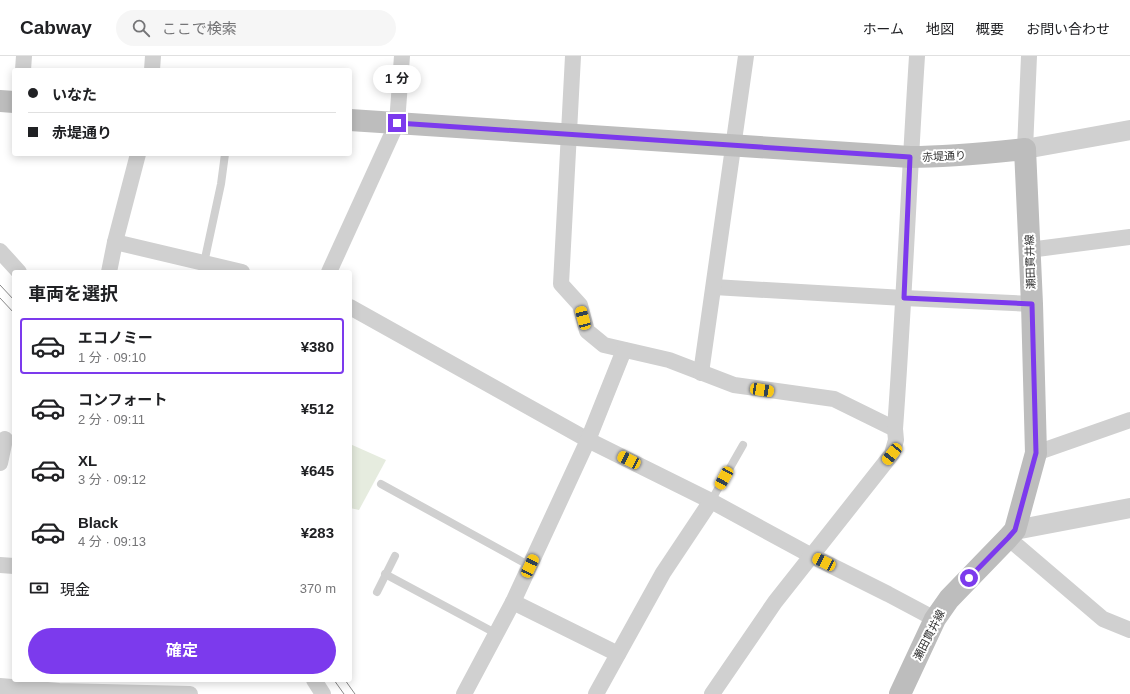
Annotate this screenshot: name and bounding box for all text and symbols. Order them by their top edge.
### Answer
search box [116,10,396,46]
text: Cabway [20,17,92,38]
icon: search [130,17,152,39]
text: ここで検索 [162,20,237,37]
text: ホーム [862,21,904,37]
text: 地図 [926,21,954,37]
text: 概要 [976,21,1004,37]
text: お問い合わせ [1026,21,1110,37]
callout: 1 分 [373,65,421,93]
text: 1 分 [385,71,409,86]
text: いなた [52,86,97,103]
route end [388,114,406,132]
text: 赤堤通り [52,124,112,141]
street label: 赤堤通り [922,149,966,163]
street label: 瀬田貫井線 [1023,234,1037,290]
text: 車両を選択 [28,284,118,304]
car [574,305,592,331]
icon: car [30,328,66,364]
text: エコノミー [78,329,153,346]
text: ¥380 [301,338,334,355]
text: 1 分 · 09:10 [78,350,146,365]
car [749,382,775,398]
icon: car [30,390,66,426]
text: コンフォート [78,391,168,408]
text: ¥512 [301,400,334,417]
text: 2 分 · 09:11 [78,412,145,427]
car [880,441,904,467]
car [616,449,642,471]
icon: car [30,452,66,488]
text: XL [78,452,97,469]
text: ¥645 [301,462,334,479]
car [713,465,735,491]
text: 3 分 · 09:12 [78,472,146,487]
icon: car [30,514,66,550]
text: Black [78,514,118,531]
text: ¥283 [301,524,334,541]
text: 4 分 · 09:13 [78,534,146,549]
car [811,551,837,573]
car [519,553,541,579]
route start [960,569,978,587]
icon: cash [28,577,50,599]
text: 現金 [60,581,90,598]
text: 370 m [300,581,336,596]
street label: 瀬田貫井線 [911,608,947,662]
button: 確定 [28,628,336,674]

